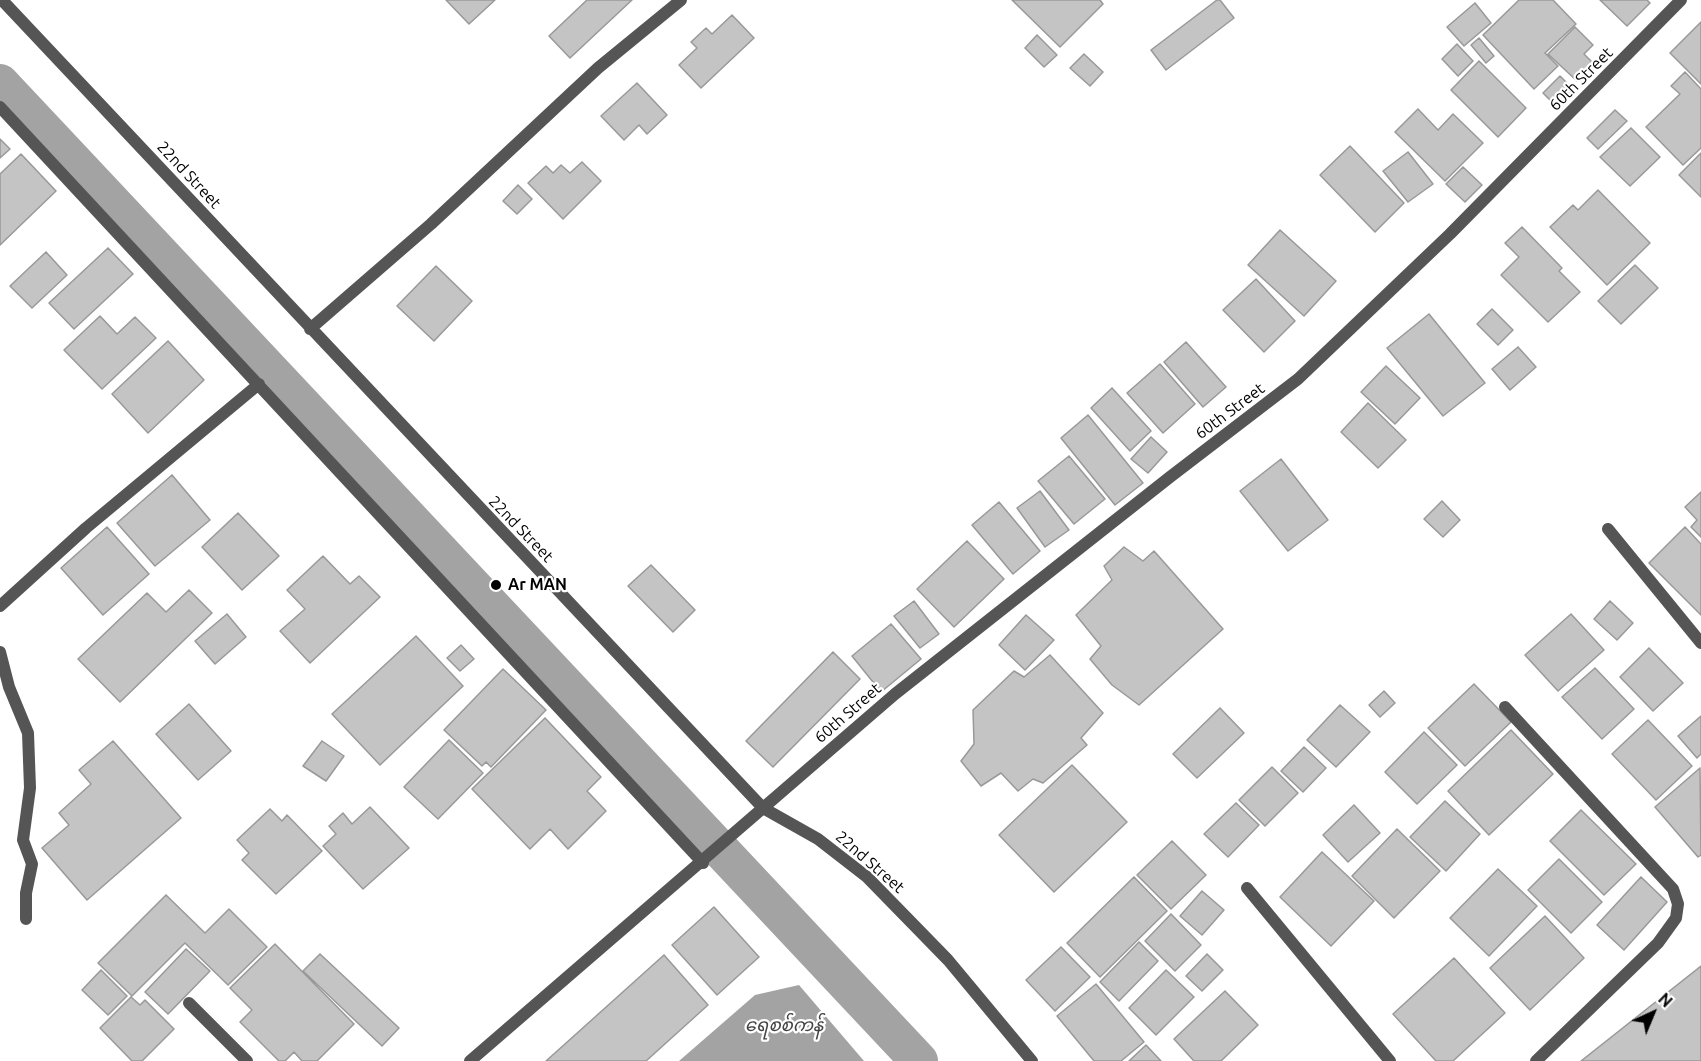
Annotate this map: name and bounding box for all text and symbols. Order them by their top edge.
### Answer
street label: 60th Street [1545,43,1617,115]
street label: 22nd Street [153,137,225,213]
street label: 60th Street [1192,379,1268,443]
street label: 22nd Street [485,492,557,566]
place label: Ar MAN [508,575,567,595]
marker: Ar MAN [489,578,503,592]
street label: 60th Street [811,679,885,747]
street label: 22nd Street [832,827,908,897]
north arrow [1623,983,1683,1043]
text: N [1655,989,1676,1011]
water label: ရေစစ်ကန် [745,1014,823,1036]

